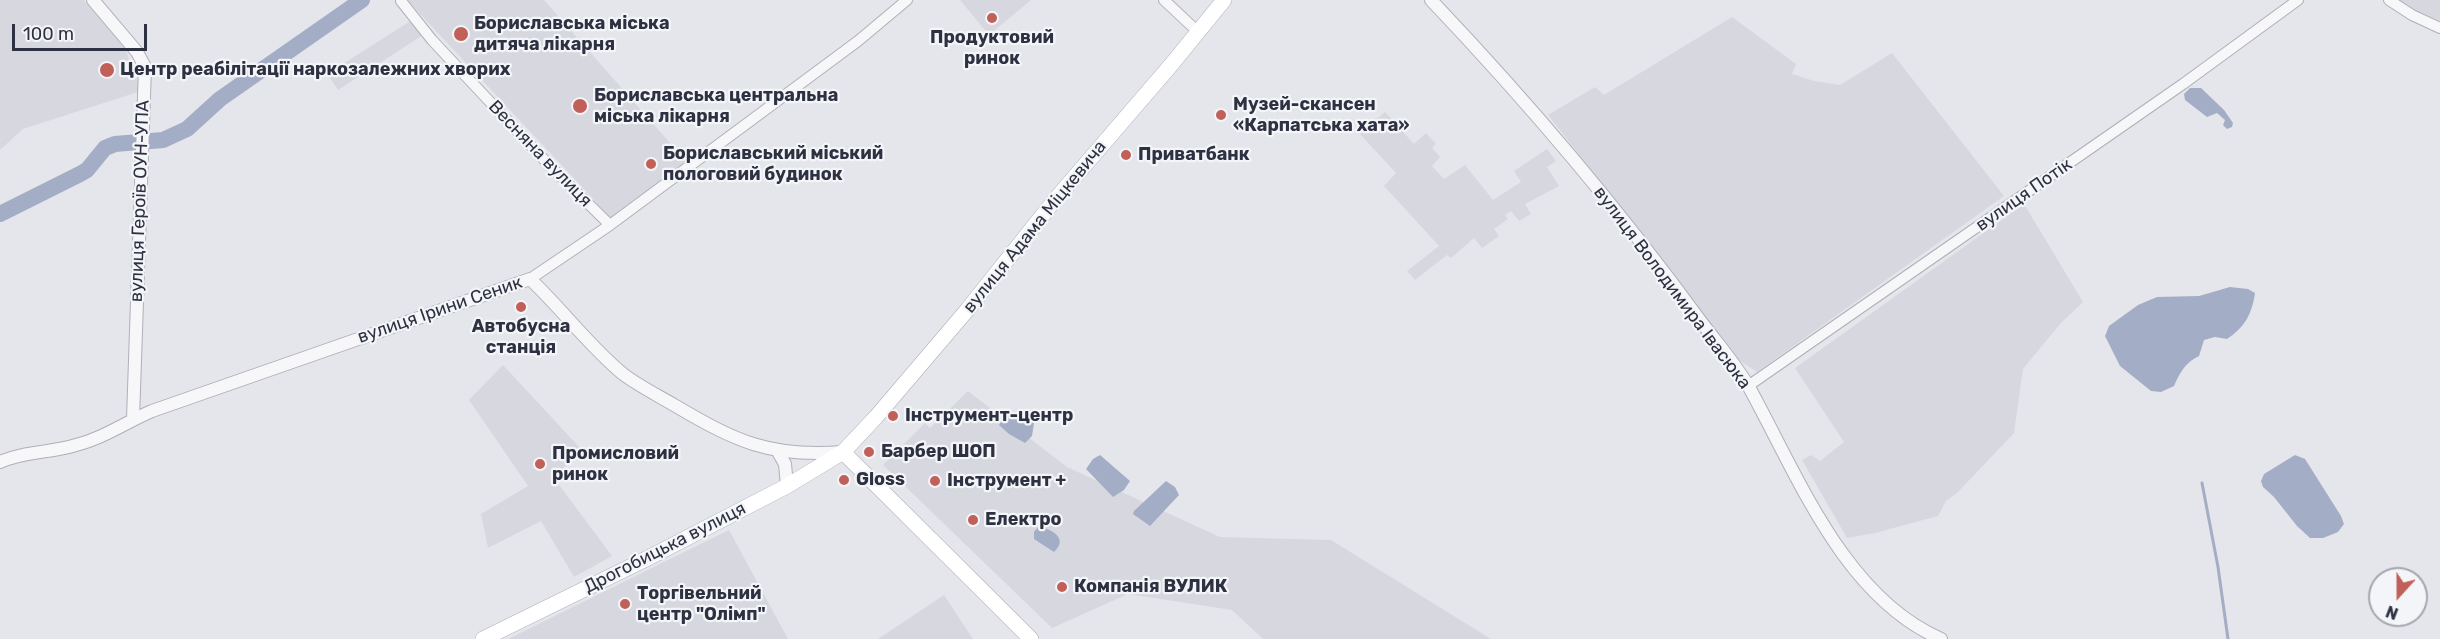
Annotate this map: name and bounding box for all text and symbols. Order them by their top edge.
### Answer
marker: Продуктовий ринок [985,11,999,25]
scale bar [15,12,150,50]
place label: Бориславська міська дитяча лікарня [474,13,669,56]
text: 100 m [23,23,74,45]
marker: Бориславська міська дитяча лікарня [452,25,470,43]
place label: Продуктовий ринок [930,27,1054,70]
place label: Центр реабілітації наркозалежних хворих [120,59,510,81]
marker: Центр реабілітації наркозалежних хворих [98,61,116,79]
place label: Бориславська центральна міська лікарня [594,85,838,128]
place label: Музей-скансен «Карпатська хата» [1233,94,1410,136]
street label: Весняна вулиця [484,96,596,212]
marker: Бориславська центральна міська лікарня [571,97,589,115]
street label: вулиця Героїв ОУН-УПА [126,100,154,302]
marker: Музей-скансен «Карпатська хата» [1214,108,1228,122]
street label: вулиця Адама Міцкевича [959,136,1111,318]
place label: Бориславський міський пологовий будинок [663,143,883,186]
place label: Приватбанк [1138,144,1250,166]
marker: Приватбанк [1119,148,1133,162]
street label: вулиця Потік [1972,154,2076,236]
marker: Бориславський міський пологовий будинок [644,157,658,171]
street label: вулиця Володимира Івасюка [1589,182,1755,394]
street label: вулиця Ірини Сеник [355,272,525,348]
marker: Автобусна станція [514,300,528,314]
place label: Автобусна станція [472,316,570,358]
place label: Інструмент-центр [905,405,1073,427]
marker: Інструмент-центр [886,409,900,423]
place label: Барбер ШОП [881,441,996,463]
place label: Промисловий ринок [552,443,679,486]
marker: Барбер ШОП [862,445,876,459]
marker: Промисловий ринок [533,457,547,471]
place label: Gloss [856,469,905,491]
place label: Інструмент + [947,470,1066,492]
marker: Gloss [837,473,851,487]
marker: Інструмент + [928,474,942,488]
street label: Дрогобицька вулиця [580,498,750,598]
place label: Електро [985,509,1062,531]
marker: Електро [966,513,980,527]
north arrow [2368,567,2428,627]
place label: Компанія ВУЛИК [1074,576,1227,598]
marker: Компанія ВУЛИК [1055,580,1069,594]
place label: Торгівельний центр "Олімп" [637,583,766,626]
marker: Торгівельний центр "Олімп" [618,597,632,611]
text: N [2383,601,2401,623]

